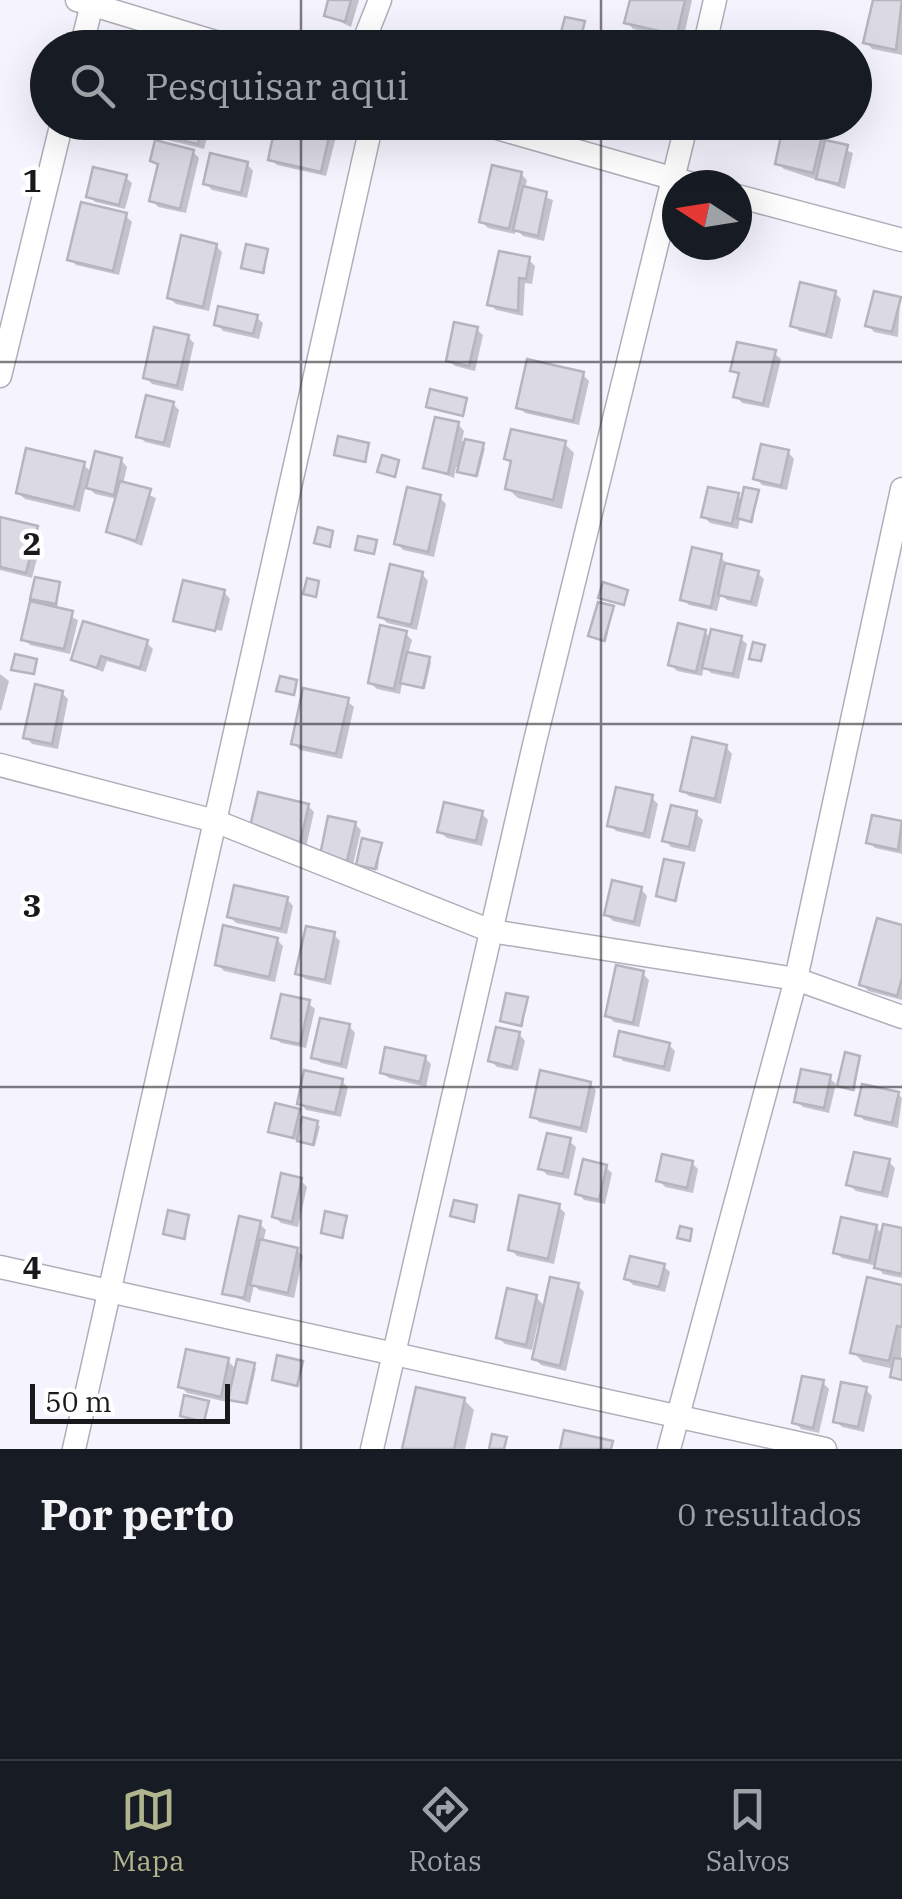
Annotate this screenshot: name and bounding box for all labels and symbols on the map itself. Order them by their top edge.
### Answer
text: 1 [22,159,42,201]
north arrow [662,170,752,260]
text: 2 [22,522,42,564]
text: 3 [22,884,42,926]
text: 4 [22,1246,42,1288]
scale bar [30,1379,230,1424]

